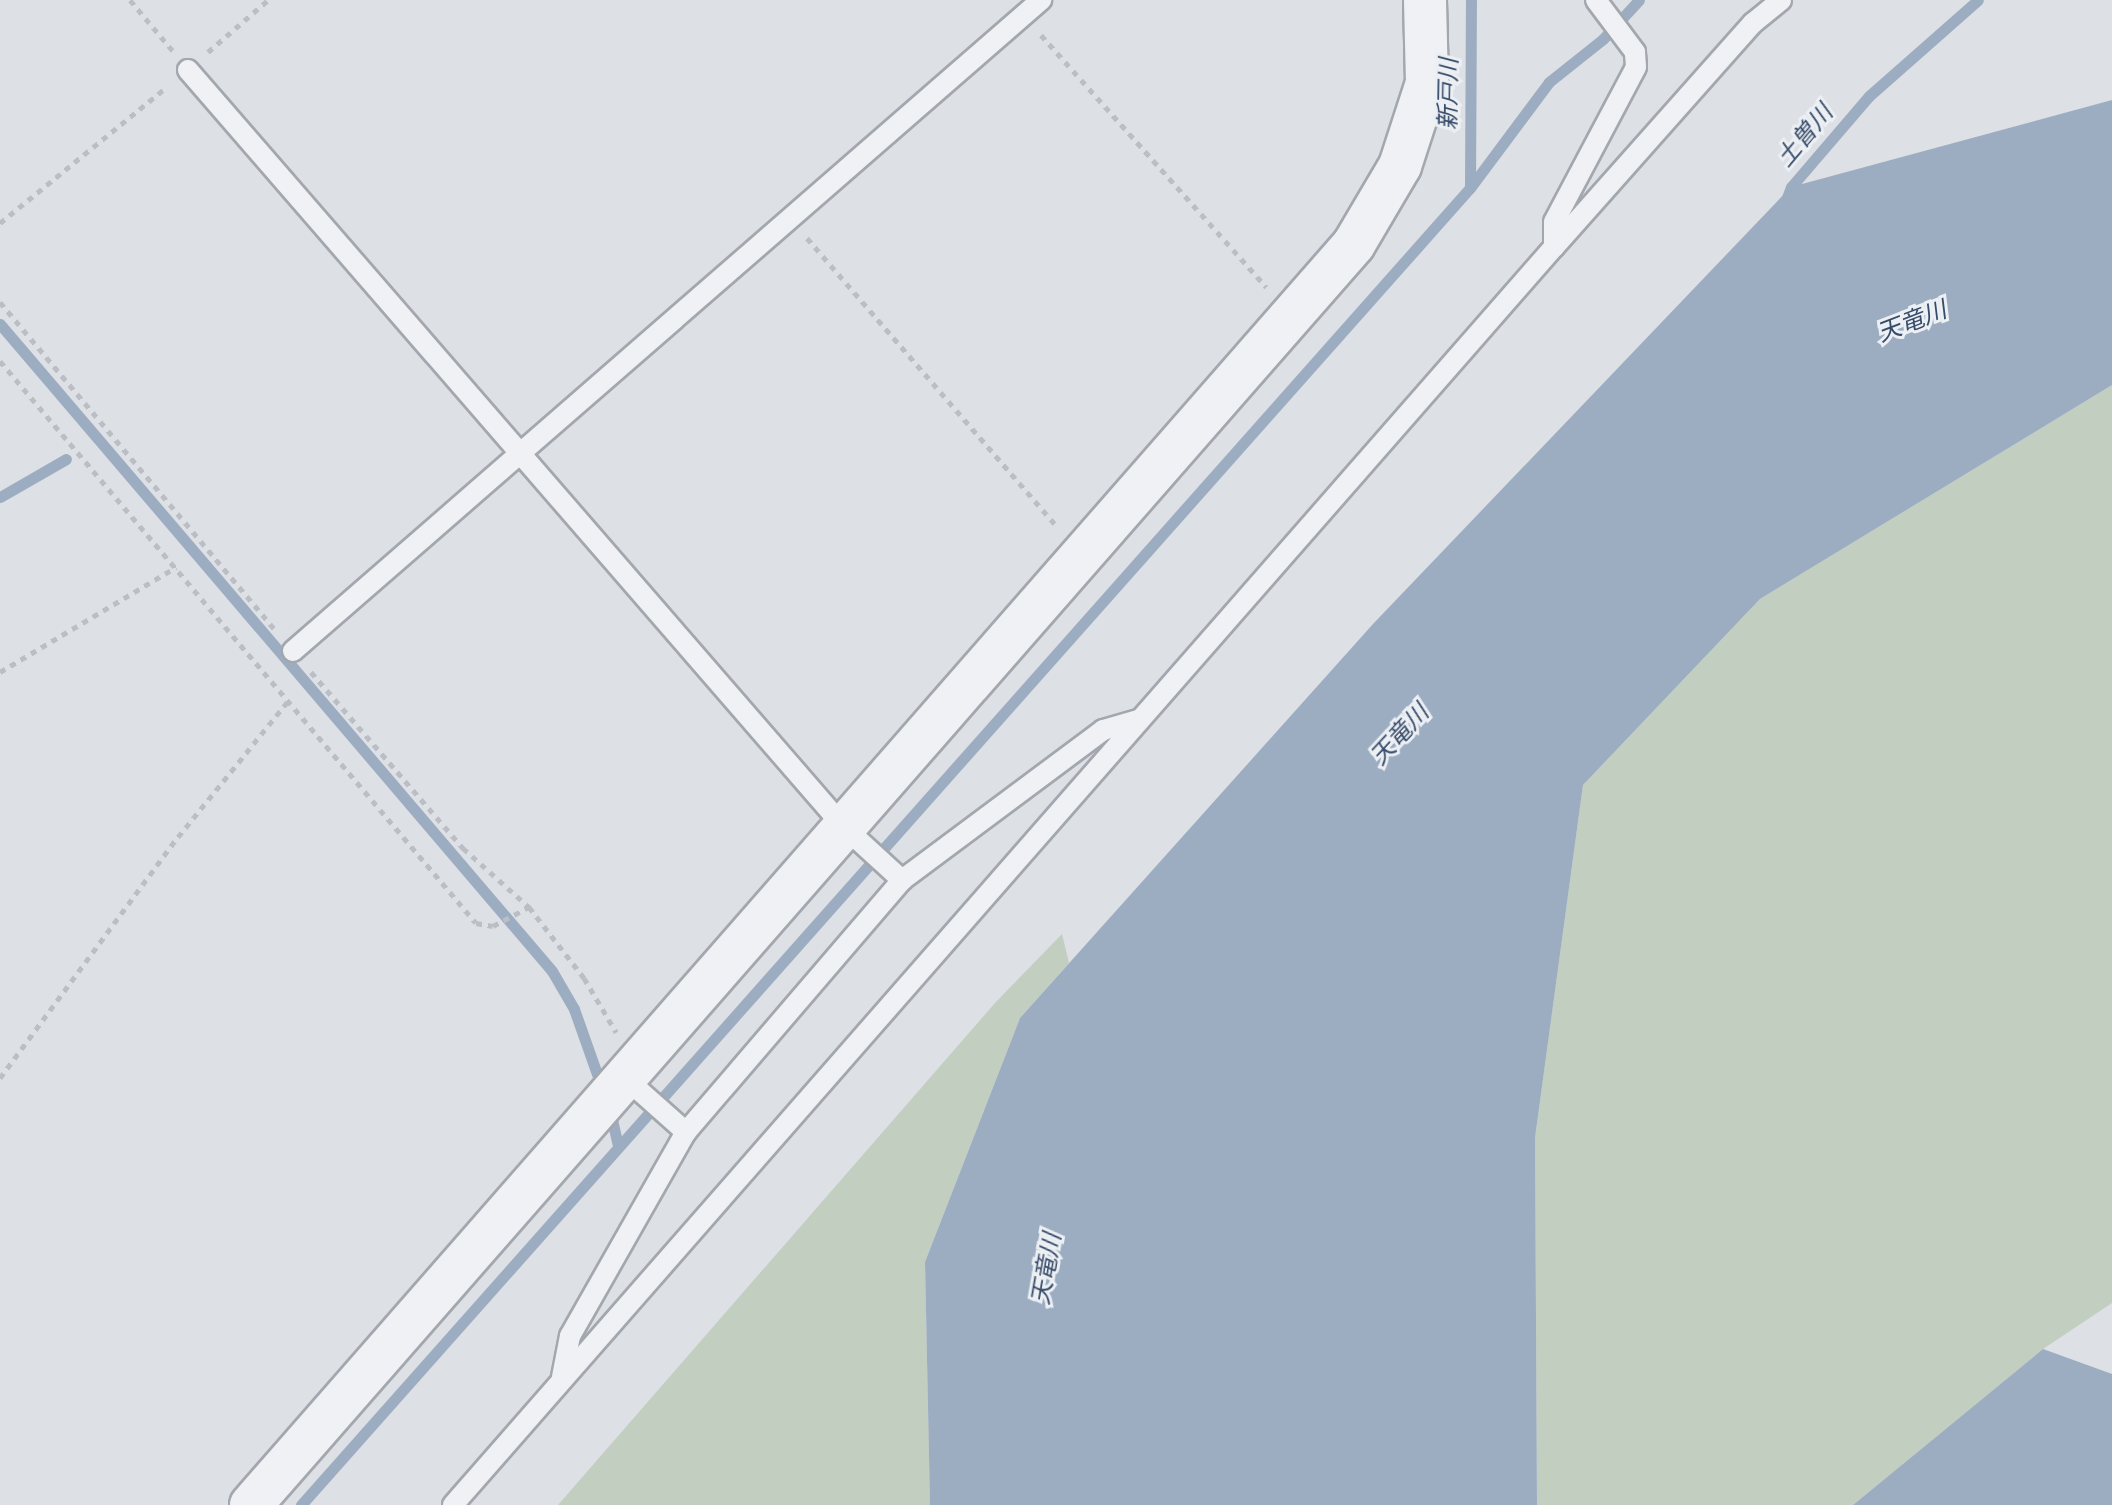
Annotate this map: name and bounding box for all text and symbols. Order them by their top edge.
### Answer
water label: 新戸川 [1434,58,1464,130]
water label: 土曽川 [1771,99,1839,173]
water label: 天竜川 [1873,296,1951,348]
water label: 天竜川 [1365,699,1435,771]
water label: 天竜川 [1027,1231,1067,1307]

